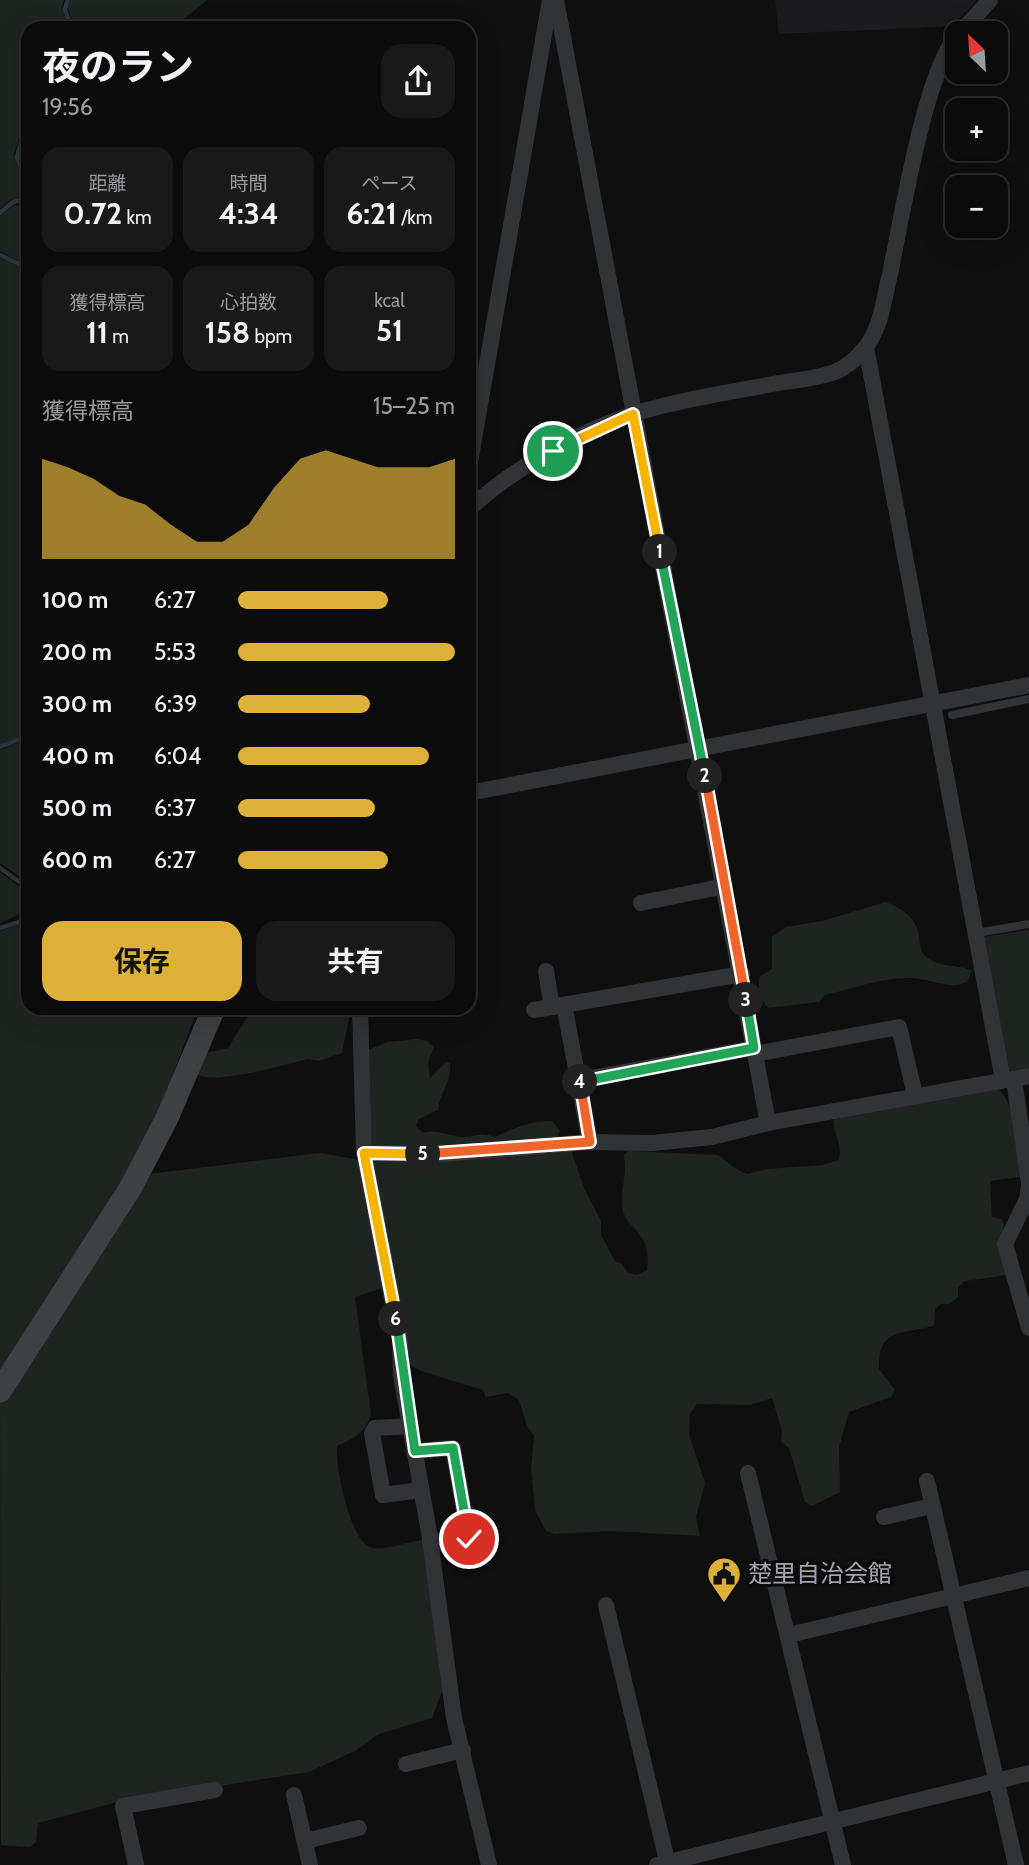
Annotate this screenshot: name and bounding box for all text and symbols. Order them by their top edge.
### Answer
north arrow [945,21,1008,84]
map controls [945,21,1008,238]
text: 夜のラン [42,43,194,90]
button: share [381,44,455,118]
text: 19:56 [42,93,93,121]
button: + [945,98,1008,161]
text: 距離 [88,172,127,195]
text: 時間 [229,172,268,195]
text: ペース [361,172,418,195]
button: − [945,175,1008,238]
text: 0.72 [63,195,122,232]
text: 4:34 [218,195,279,232]
text: 6:21 [346,195,397,232]
text: km [122,206,152,229]
text: /km [397,206,433,229]
text: kcal [374,289,405,312]
text: 獲得標高 [69,291,146,314]
text: 心拍数 [220,291,277,314]
text: 51 [376,312,403,349]
text: 11 [86,314,108,351]
text: 158 [205,314,250,351]
text: m [108,325,129,348]
text: bpm [250,325,292,348]
text: 15–25 m [373,392,455,420]
text: 獲得標高 [42,397,134,425]
pin [523,421,583,481]
icon: arrive [534,432,572,470]
pin: 1 [642,534,678,570]
text: 1 [656,540,663,563]
text: 100 m [42,586,108,614]
text: 6:27 [154,586,195,614]
text: 200 m [42,638,112,666]
text: 5:53 [154,638,196,666]
text: 300 m [42,690,112,718]
text: 6:39 [154,690,197,718]
text: 400 m [42,742,114,770]
text: 6:04 [154,742,201,770]
pin: 2 [688,758,722,794]
text: 2 [699,764,710,787]
text: 500 m [42,794,112,822]
text: 6:37 [154,794,196,822]
text: 600 m [42,846,113,874]
text: 6:27 [154,846,195,874]
button: 保存 [42,921,242,1001]
button: 共有 [256,921,455,1001]
pin: 3 [728,982,764,1018]
text: 3 [740,988,751,1011]
pin: 4 [562,1064,598,1100]
text: 4 [574,1070,585,1093]
pin: 5 [406,1136,440,1172]
text: 5 [417,1142,428,1165]
pin: 6 [378,1302,414,1336]
text: 6 [390,1307,401,1330]
pin [439,1509,499,1569]
icon: check [450,1520,488,1558]
public building icon: 楚里自治会館 [705,1555,743,1604]
place label: 楚里自治会館 [748,1559,892,1588]

